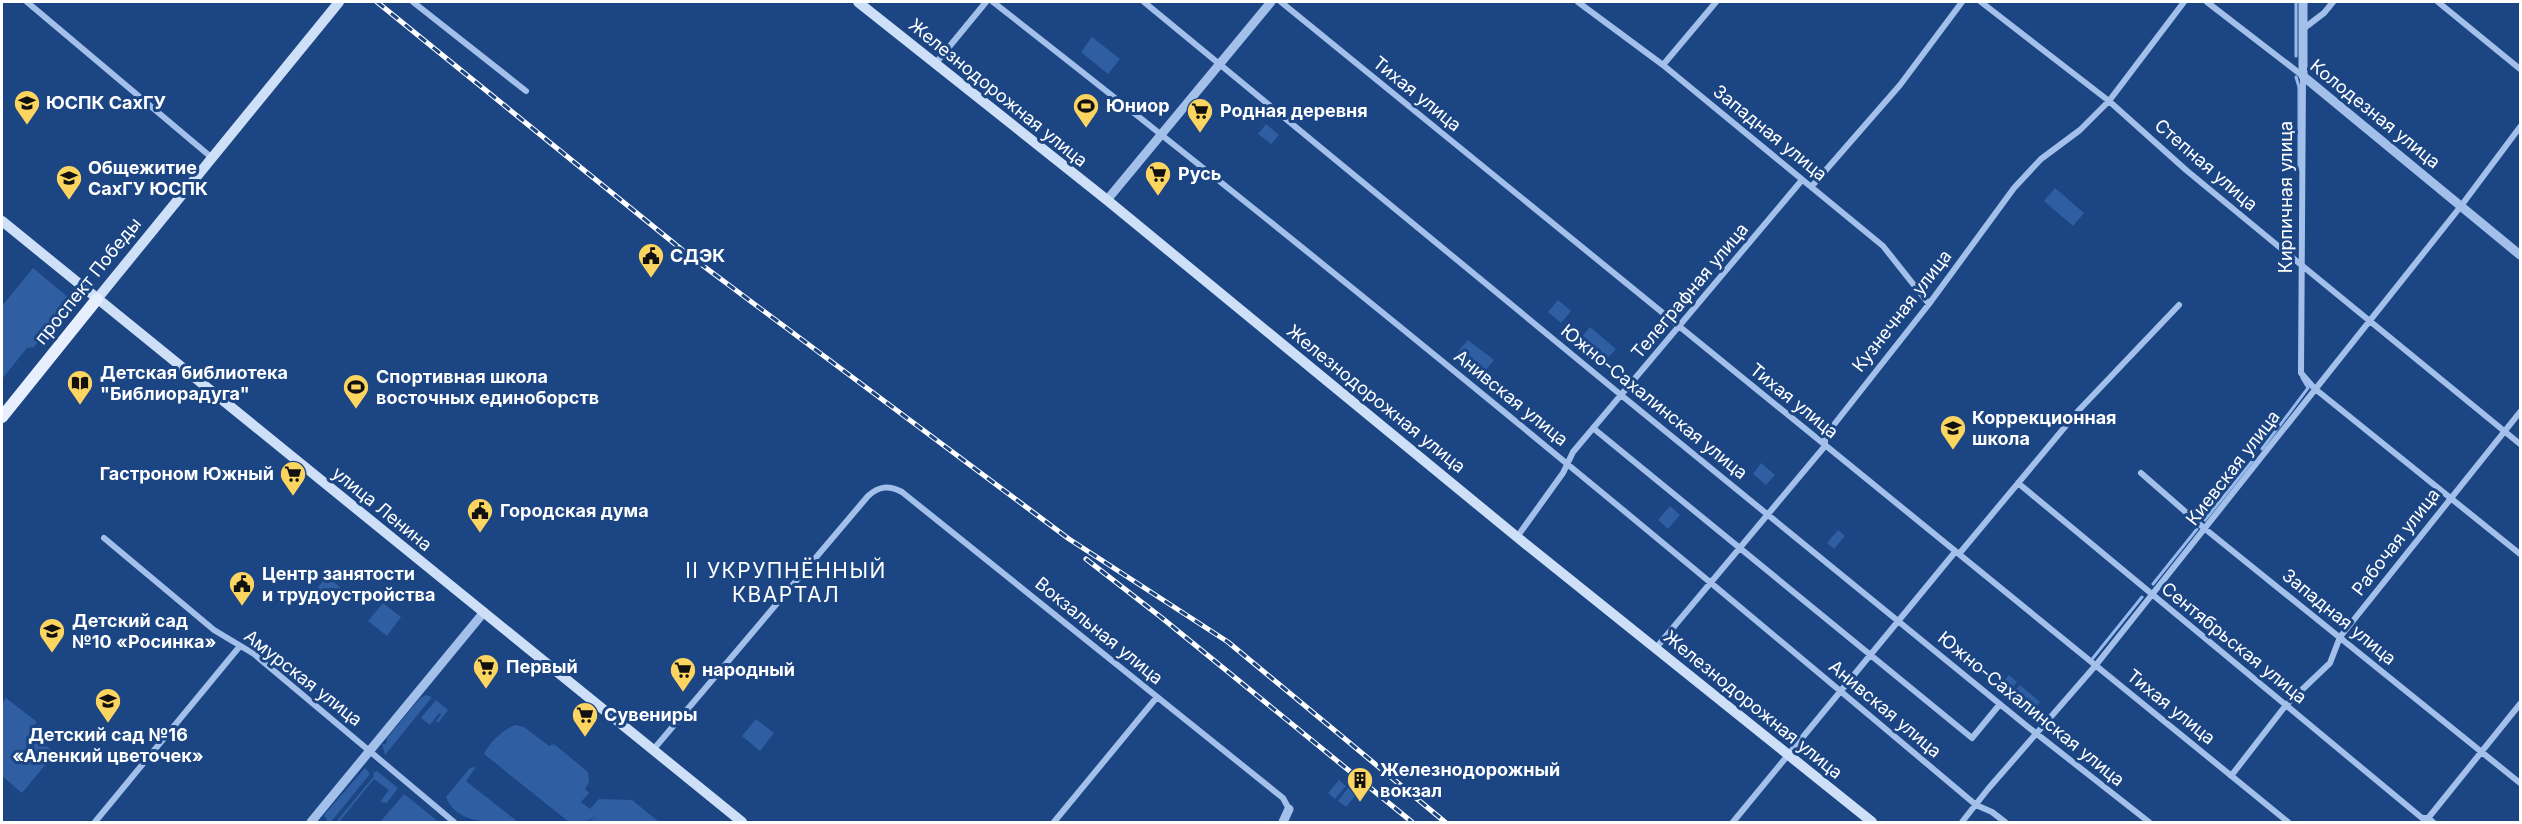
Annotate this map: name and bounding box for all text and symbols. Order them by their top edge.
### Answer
street label: Железнодорожная улица [905,14,1092,171]
street label: Тихая улица [1369,52,1466,136]
street label: Колодезная улица [2306,55,2444,172]
street label: Западная улица [1709,80,1831,185]
school or university icon: ЮСПК СахГУ [12,88,42,126]
sports icon: Юниор [1071,91,1101,129]
place label: ЮСПК СахГУ [46,92,166,113]
place label: Юниор [1106,95,1170,116]
supermarket icon: Родная деревня [1185,96,1215,134]
place label: Родная деревня [1220,100,1368,121]
street label: Степная улица [2151,114,2262,215]
street label: Кирпичная улица [2275,121,2296,273]
place label: Общежитие СахГУ ЮСПК [88,157,208,199]
supermarket icon: Русь [1143,159,1173,197]
school or university icon: Общежитие СахГУ ЮСПК [54,163,84,201]
place label: Русь [1178,163,1221,184]
street label: проспект Победы [30,213,145,348]
street label: Телеграфная улица [1627,219,1752,363]
public building icon: СДЭК [636,241,666,279]
place label: СДЭК [670,245,725,266]
street label: Кузнечная улица [1848,246,1956,376]
street label: Железнодорожная улица [1283,320,1470,477]
street label: Южно-Сахалинская улица [1557,320,1752,483]
street label: Анивская улица [1450,345,1572,450]
street label: Тихая улица [1746,359,1843,443]
place label: Детская библиотека "Библиорадуга" [100,362,288,404]
place label: Спортивная школа восточных единоборств [376,366,599,408]
library icon: Детская библиотека "Библиорадуга" [65,368,95,406]
sports icon: Спортивная школа восточных единоборств [341,372,371,410]
street label: Киевская улица [2181,406,2284,529]
place label: Коррекционная школа [1972,407,2117,449]
school or university icon: Коррекционная школа [1938,413,1968,451]
supermarket icon: Гастроном Южный [278,459,308,497]
street label: улица Ленина [328,462,436,555]
place label: Гастроном Южный [100,463,274,484]
street label: Рабочая улица [2347,484,2444,599]
public building icon: Городская дума [465,496,495,534]
place label: Городская дума [500,500,649,521]
district label: II УКРУПНЁННЫЙ КВАРТАЛ [685,557,887,607]
place label: Центр занятости и трудоустройства [262,563,435,605]
street label: Западная улица [2278,564,2400,669]
public building icon: Центр занятости и трудоустройства [227,569,257,607]
street label: Вокзальная улица [1031,573,1167,689]
street label: Сентябрьская улица [2157,578,2311,708]
place label: Детский сад №10 «Росинка» [72,610,216,652]
school or university icon: Детский сад №10 «Росинка» [37,616,67,654]
street label: Амурская улица [240,625,366,730]
street label: Железнодорожная улица [1660,626,1847,783]
street label: Южно-Сахалинская улица [1934,627,2129,790]
supermarket icon: Первый [471,652,501,690]
supermarket icon: народный [668,655,698,693]
place label: Первый [506,656,578,677]
street label: Анивская улица [1825,656,1946,762]
place label: народный [702,659,795,680]
street label: Тихая улица [2123,665,2220,749]
school or university icon: Детский сад №16 «Аленкий цветочек» [93,686,123,724]
supermarket icon: Сувениры [570,700,600,738]
place label: Сувениры [604,704,698,725]
place label: Детский сад №16 «Аленкий цветочек» [12,724,204,766]
place label: Железнодорожный вокзал [1380,759,1560,801]
building icon: Железнодорожный вокзал [1345,765,1375,803]

